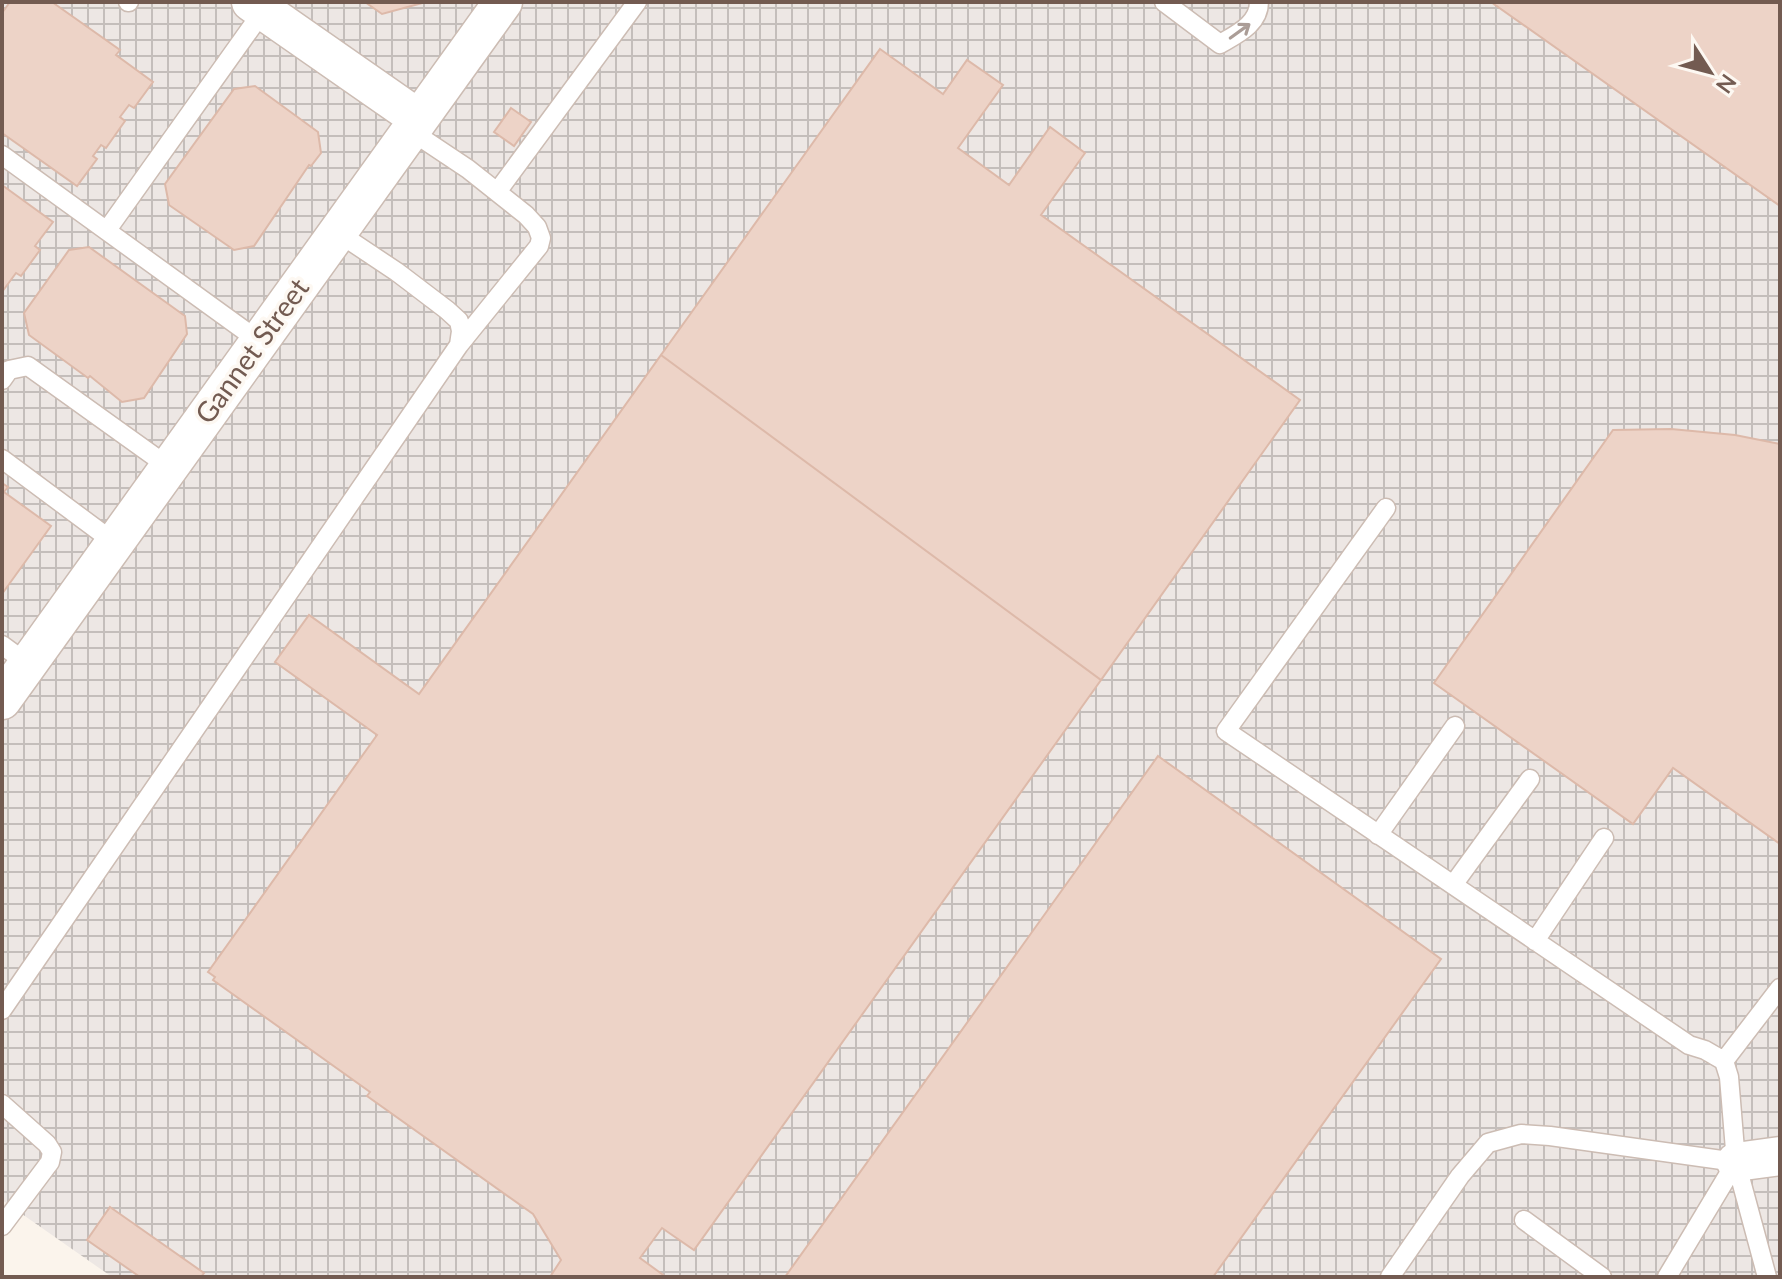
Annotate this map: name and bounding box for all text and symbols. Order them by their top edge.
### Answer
one-way arrow [1229,23,1250,40]
north arrow [1670,32,1750,112]
text: N [1711,69,1742,99]
street label: Gannet Street [187,271,315,430]

